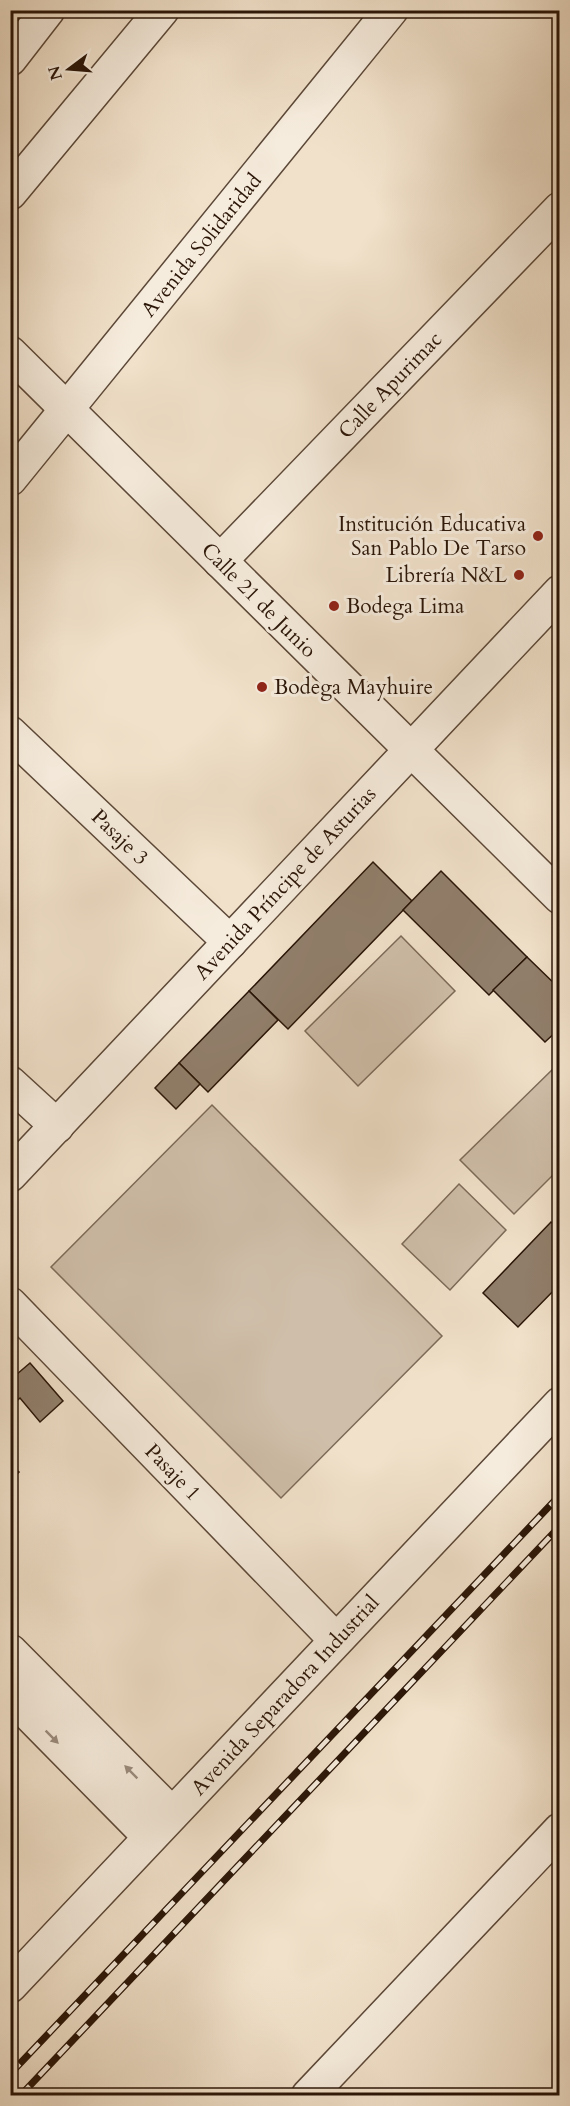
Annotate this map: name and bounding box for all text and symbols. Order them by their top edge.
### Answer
north arrow [39,39,99,99]
text: N [43,63,68,83]
street label: Avenida Solidaridad [134,167,268,323]
street label: Calle Apurimac [332,325,449,445]
place label: Institución Educativa San Pablo De Tarso [338,510,526,563]
marker: Institución Educativa San Pablo De Tarso [531,529,545,543]
street label: Calle 21 de Junio [195,536,323,664]
place label: Librería N&L [385,561,507,590]
marker: Librería N&L [512,568,526,582]
place label: Bodega Lima [346,592,464,621]
marker: Bodega Lima [327,599,341,613]
place label: Bodega Mayhuire [274,673,433,702]
marker: Bodega Mayhuire [255,680,269,694]
street label: Avenida Príncipe de Asturias [188,780,383,986]
street label: Pasaje 3 [85,803,155,872]
street label: Pasaje 1 [138,1437,207,1507]
street label: Avenida Separadora Industrial [185,1589,386,1802]
one-way arrow [44,1729,58,1743]
one-way arrow [124,1765,138,1780]

